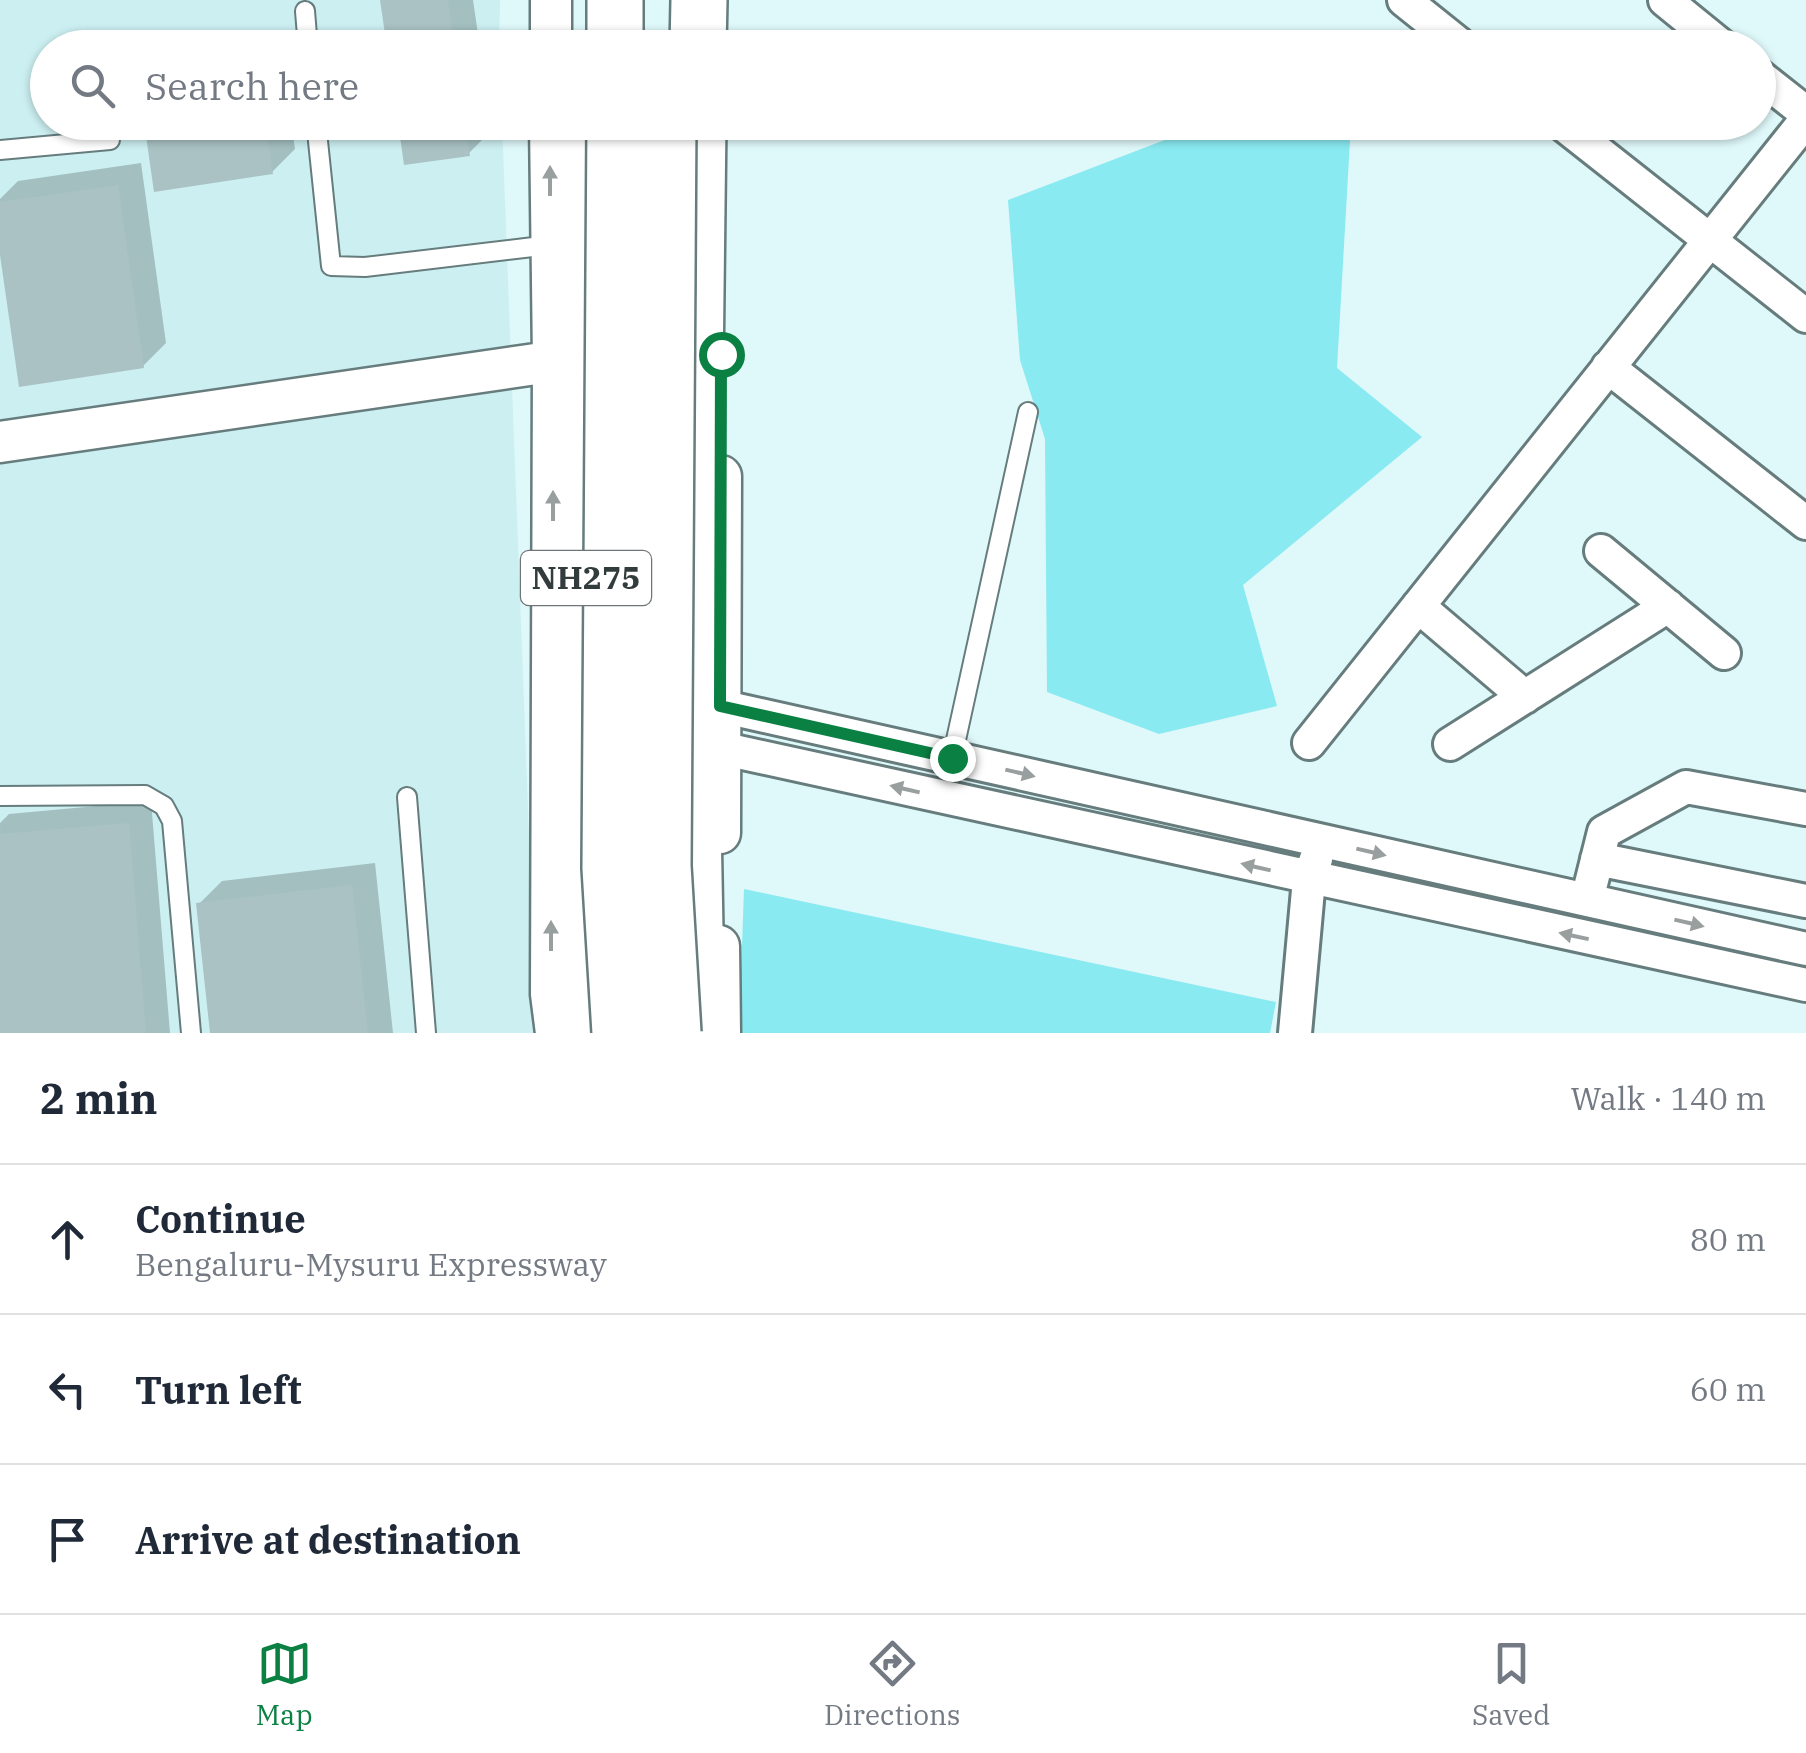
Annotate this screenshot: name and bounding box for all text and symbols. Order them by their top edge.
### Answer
search box [30,30,1776,140]
icon: search [65,58,120,113]
text: Search here [145,61,359,110]
one-way arrow [542,164,558,196]
route start [699,332,745,378]
one-way arrow [545,489,561,521]
road number: NH275 [521,551,651,605]
route end [930,736,976,782]
one-way arrow [1005,766,1036,781]
one-way arrow [889,781,920,796]
one-way arrow [1356,844,1387,860]
one-way arrow [1240,859,1271,875]
one-way arrow [1674,916,1705,931]
one-way arrow [543,919,559,951]
one-way arrow [1558,927,1589,943]
text: 2 min [40,1071,158,1126]
text: Walk · 140 m [1570,1077,1766,1119]
text: Continue [135,1194,306,1243]
icon: ahead [40,1212,95,1267]
text: 80 m [1690,1218,1766,1260]
text: Bengaluru-Mysuru Expressway [135,1243,607,1285]
icon: left [40,1362,95,1417]
text: Turn left [135,1365,302,1414]
text: 60 m [1690,1368,1766,1410]
icon: arrive [40,1512,95,1567]
text: Arrive at destination [135,1515,521,1564]
tab: Map [256,1636,313,1733]
tab: Directions [824,1636,961,1733]
tab: Saved [1472,1636,1550,1733]

